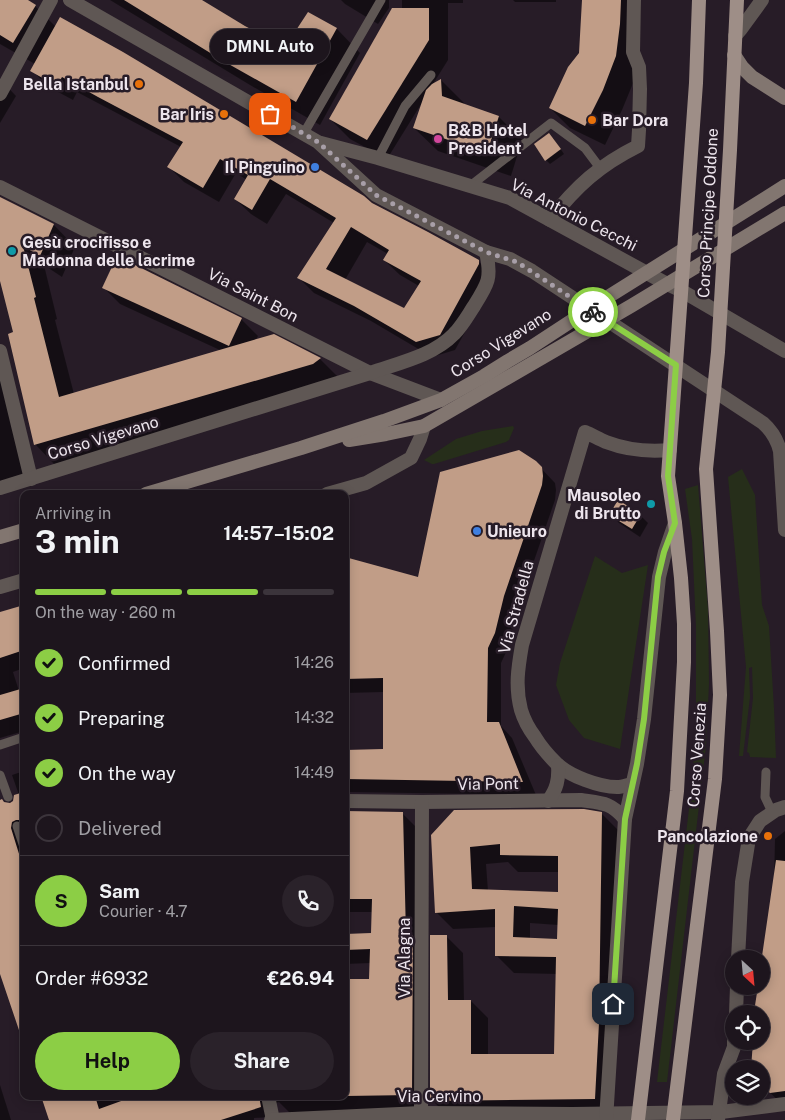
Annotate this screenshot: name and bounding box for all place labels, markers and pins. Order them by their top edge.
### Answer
callout: DMNL Auto [210,29,330,64]
place label: Bella Istanbul [23,75,129,94]
marker: Bella Istanbul [133,78,145,90]
pin [249,93,291,135]
place label: Bar Iris [160,105,214,124]
marker: Bar Iris [218,108,230,120]
place label: Bar Dora [602,111,668,130]
marker: Bar Dora [586,114,598,126]
place label: B&B Hotel President [448,121,528,158]
marker: B&B Hotel President [432,133,444,145]
place label: Il Pinguino [224,158,305,177]
marker: Il Pinguino [309,161,321,173]
place label: Gesù crocifisso e Madonna delle lacrime [22,233,195,270]
marker: Gesù crocifisso e Madonna delle lacrime [6,245,18,257]
place label: Mausoleo di Brutto [567,486,641,523]
marker: Mausoleo di Brutto [645,498,657,510]
place label: Unieuro [487,522,547,541]
marker: Unieuro [471,525,483,537]
place label: Pancolazione [657,827,758,846]
marker: Pancolazione [762,830,774,842]
pin [592,983,634,1025]

